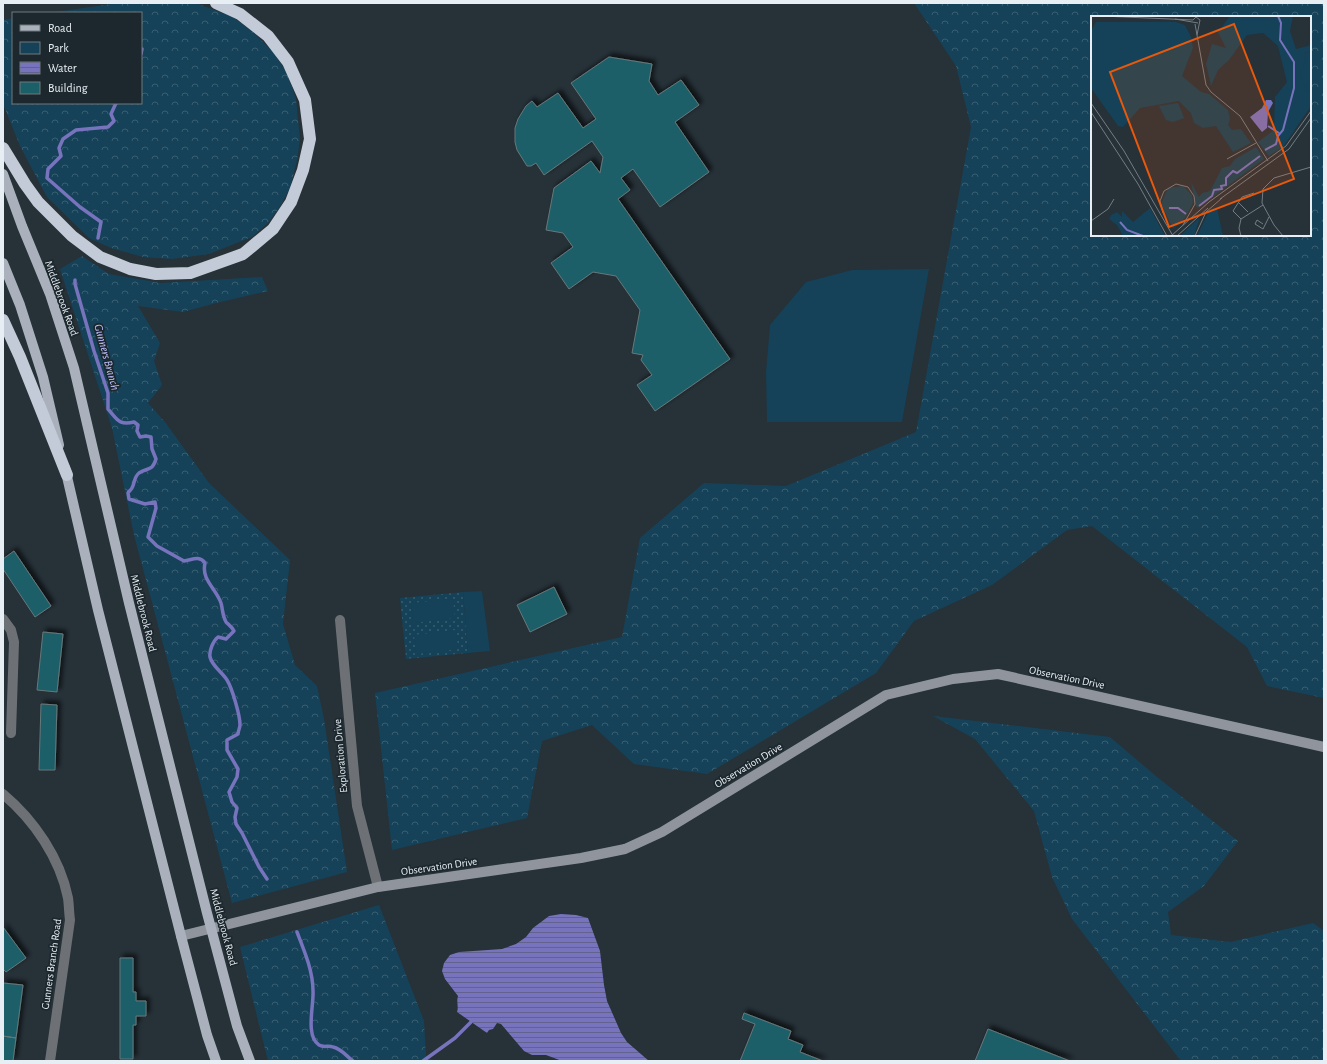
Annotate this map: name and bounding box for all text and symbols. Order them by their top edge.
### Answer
legend [12,12,142,104]
inset map [1091,16,1311,236]
text: Road [48,22,72,34]
text: Park [48,42,69,54]
text: Water [48,62,77,74]
text: Building [48,82,88,94]
street label: Middlebrook Road [43,259,80,338]
water label: Gunners Branch [92,323,122,391]
street label: Middlebrook Road [129,573,158,653]
street label: Observation Drive [1028,664,1106,691]
street label: Exploration Drive [332,719,349,793]
street label: Observation Drive [712,741,784,790]
street label: Observation Drive [400,856,478,877]
street label: Middlebrook Road [208,887,239,967]
street label: Gunners Branch Road [40,918,63,1010]

